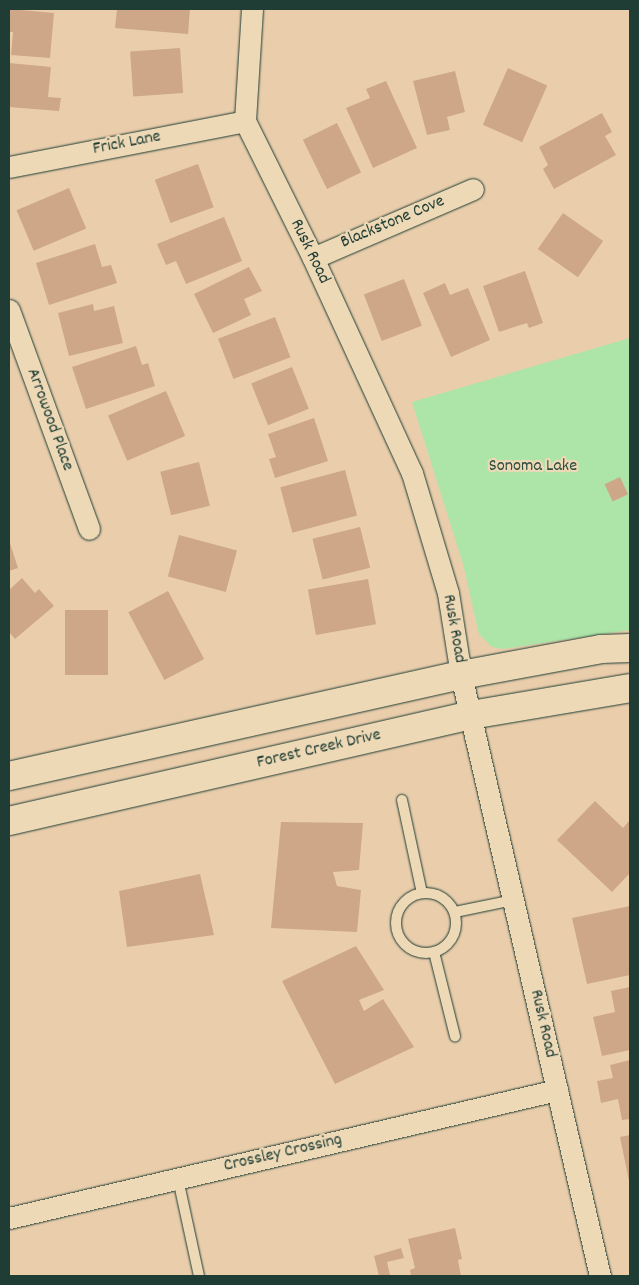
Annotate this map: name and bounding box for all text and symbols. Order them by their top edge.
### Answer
street label: Frick Lane [91,127,163,161]
street label: Blackstone Cove [338,191,448,255]
street label: Rusk Road [284,216,334,288]
street label: Arrowood Place [20,366,78,474]
park label: Sonoma Lake [489,456,577,478]
street label: Rusk Road [436,593,470,665]
street label: Forest Creek Drive [255,725,383,775]
street label: Rusk Road [524,988,560,1060]
street label: Crossley Crossing [222,1130,344,1178]

